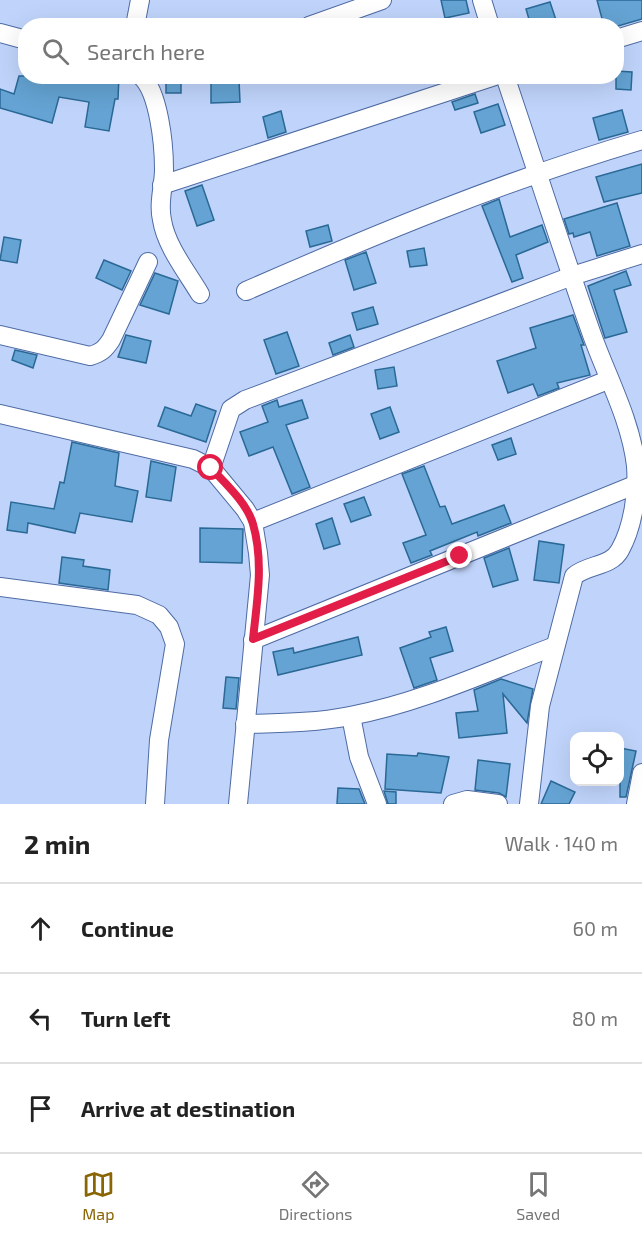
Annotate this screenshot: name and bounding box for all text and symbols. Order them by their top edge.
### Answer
search box [18,18,624,84]
icon: search [39,35,72,68]
text: Search here [87,38,205,64]
route start [197,454,223,480]
route end [446,542,472,568]
map controls [570,732,624,786]
button: locate [570,732,624,786]
text: 2 min [24,828,90,859]
text: Walk · 140 m [504,831,618,855]
icon: ahead [24,912,57,945]
text: Continue [81,915,174,941]
text: 60 m [573,916,618,940]
icon: left [24,1002,57,1035]
text: Turn left [81,1005,170,1031]
text: 80 m [572,1006,618,1030]
icon: arrive [24,1092,57,1125]
text: Arrive at destination [81,1095,295,1121]
tab: Map [82,1168,115,1223]
tab: Directions [279,1168,352,1223]
tab: Saved [516,1168,560,1223]

